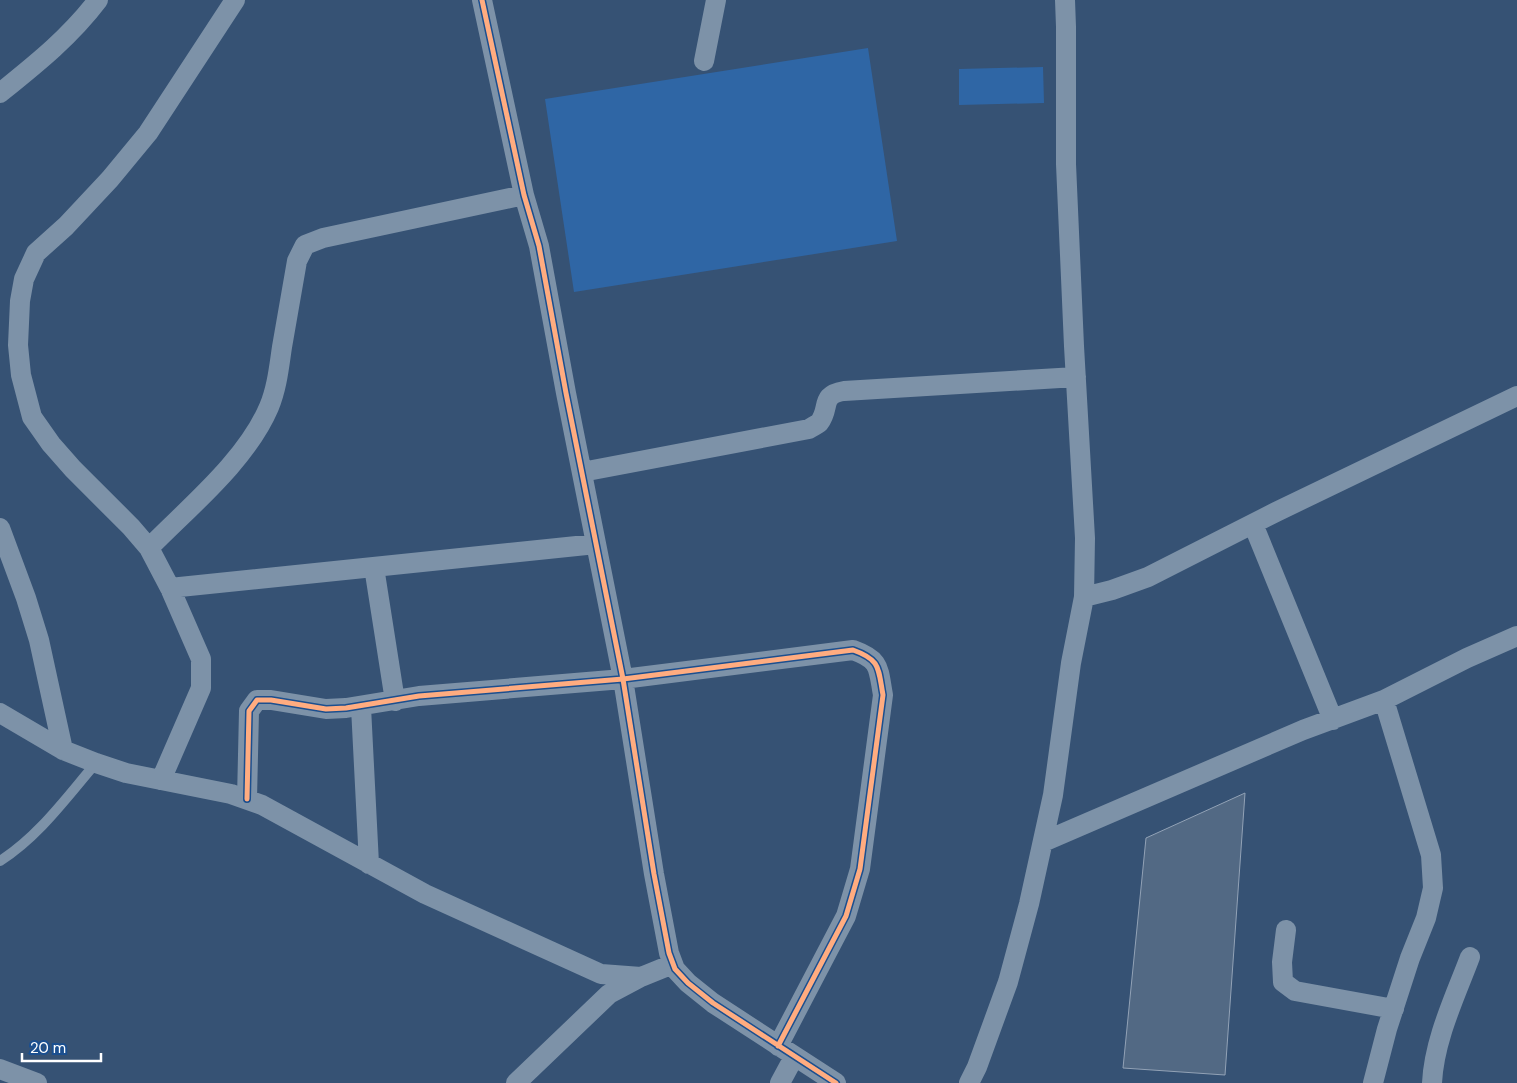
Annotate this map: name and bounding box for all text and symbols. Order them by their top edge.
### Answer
scale bar [22,1030,101,1062]
text: 20 m [30,1038,66,1058]

